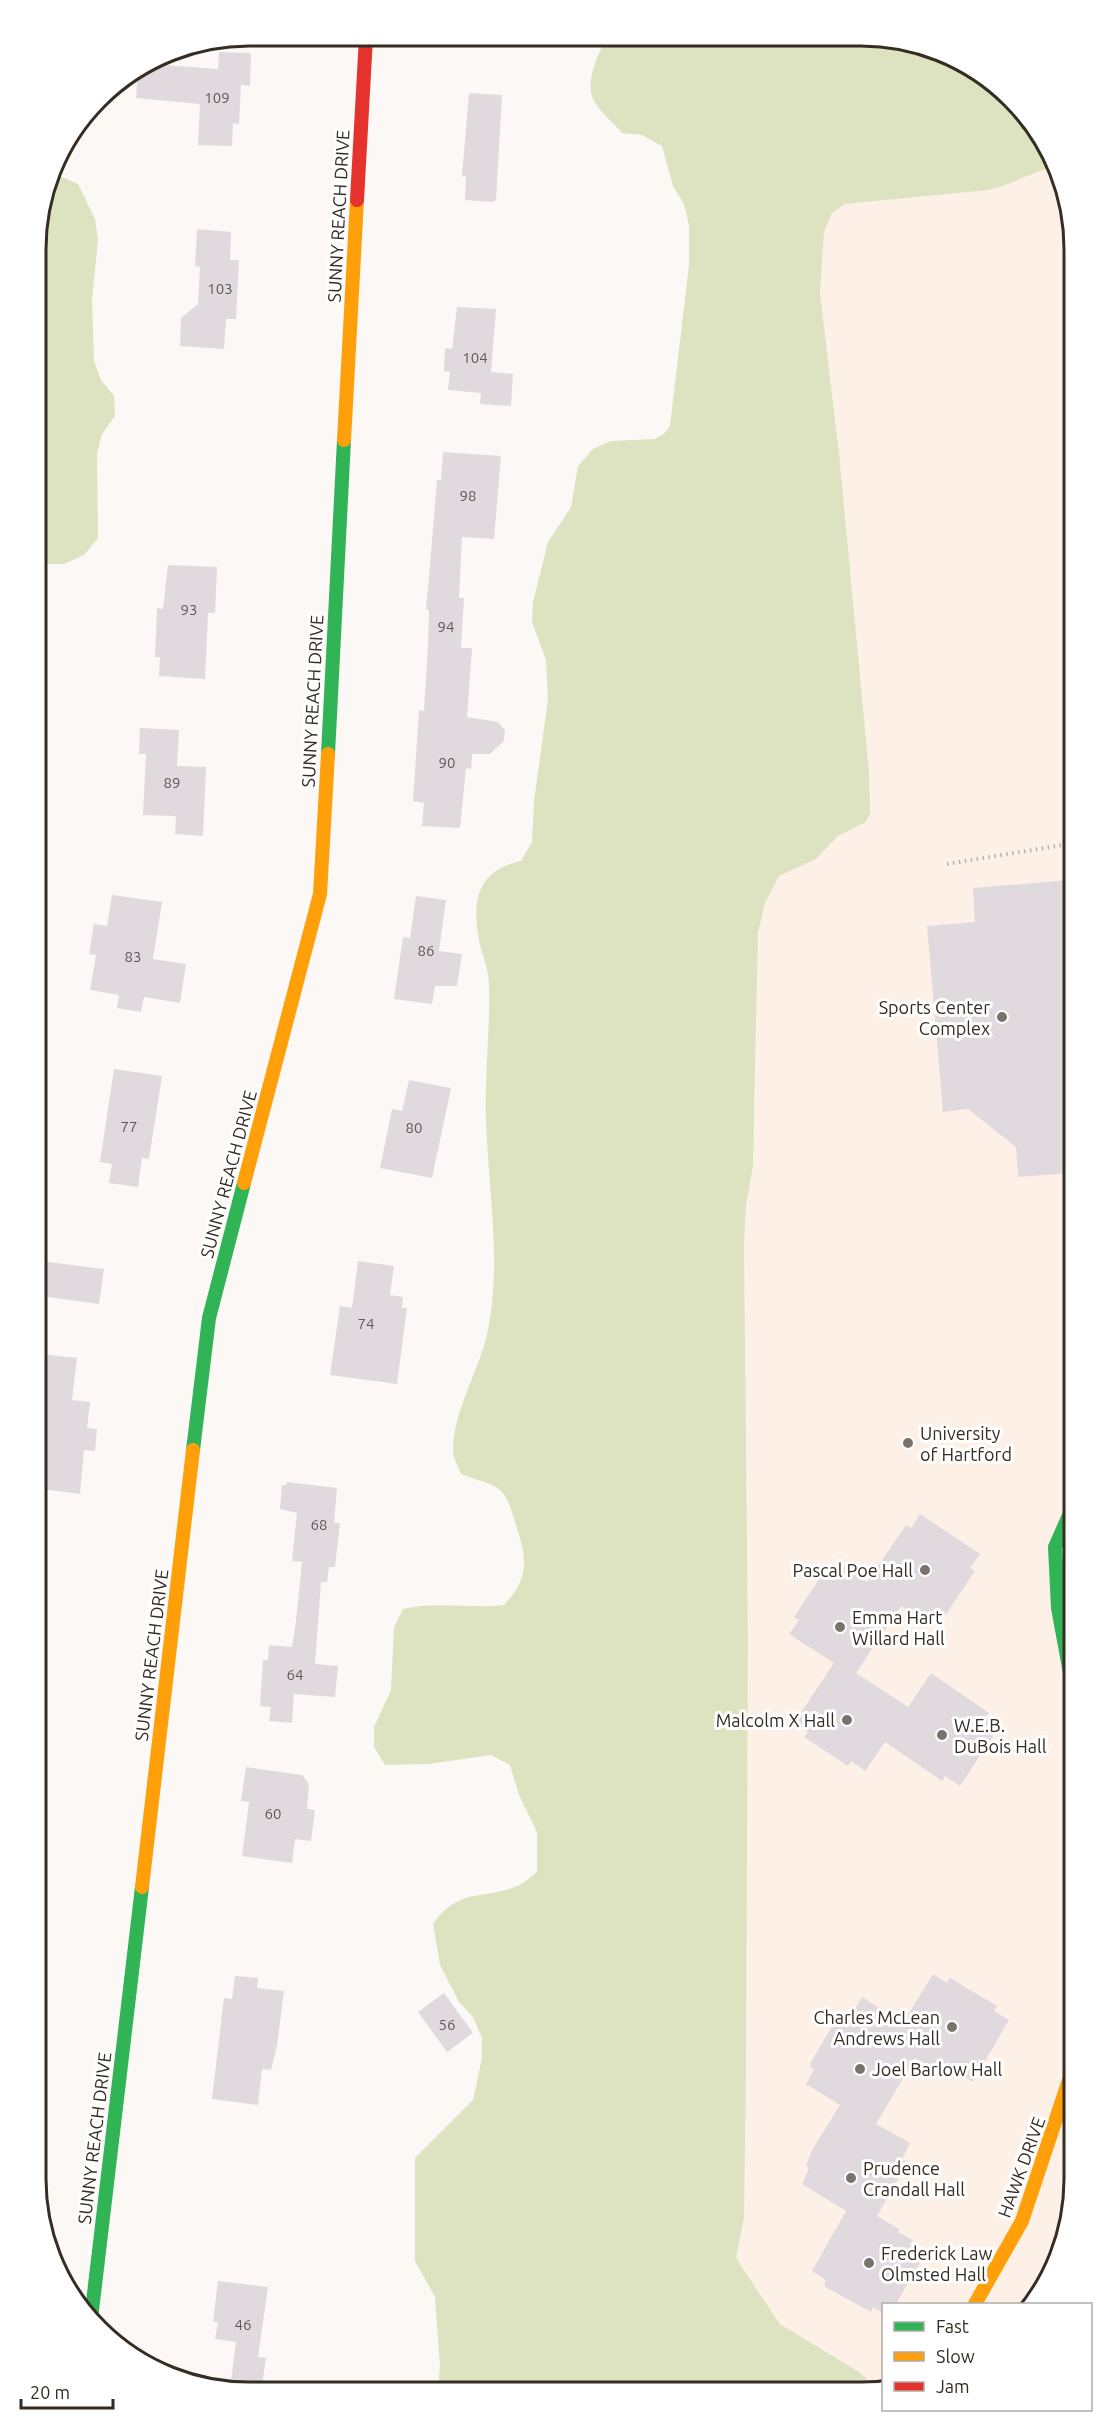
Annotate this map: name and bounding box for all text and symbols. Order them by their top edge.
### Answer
house number: 109 [204,89,230,106]
street label: SUNNY REACH DRIVE [323,129,353,303]
house number: 103 [207,280,233,297]
house number: 104 [462,349,488,366]
house number: 98 [460,487,476,504]
house number: 93 [181,601,197,618]
street label: SUNNY REACH DRIVE [297,614,327,788]
house number: 94 [438,618,454,635]
house number: 90 [439,754,455,771]
house number: 89 [164,774,180,791]
house number: 86 [418,942,434,959]
house number: 83 [125,948,141,965]
place label: Sports Center Complex [879,997,990,1038]
marker: Sports Center Complex [995,1010,1009,1024]
street label: SUNNY REACH DRIVE [196,1088,260,1260]
house number: 77 [121,1118,137,1135]
house number: 80 [406,1119,422,1136]
house number: 74 [358,1315,374,1332]
place label: University of Hartford [920,1423,1012,1464]
marker: University of Hartford [901,1436,915,1450]
house number: 68 [311,1516,327,1533]
place label: Pascal Poe Hall [793,1560,913,1580]
marker: Pascal Poe Hall [918,1563,932,1577]
street label: SUNNY REACH DRIVE [131,1568,171,1742]
place label: Emma Hart Willard Hall [852,1607,945,1648]
marker: Emma Hart Willard Hall [833,1620,847,1634]
house number: 64 [287,1666,303,1683]
place label: Malcolm X Hall [716,1710,835,1730]
marker: Malcolm X Hall [840,1713,854,1727]
place label: W.E.B. DuBois Hall [954,1715,1047,1756]
marker: W.E.B. DuBois Hall [935,1728,949,1742]
house number: 60 [265,1805,281,1822]
place label: Charles McLean Andrews Hall [813,2007,940,2048]
house number: 56 [439,2016,455,2033]
marker: Charles McLean Andrews Hall [945,2020,959,2034]
street label: SUNNY REACH DRIVE [74,2051,114,2225]
place label: Joel Barlow Hall [872,2059,1002,2079]
marker: Joel Barlow Hall [853,2062,867,2076]
street label: HAWK DRIVE [994,2114,1048,2220]
place label: Prudence Crandall Hall [863,2158,965,2199]
marker: Prudence Crandall Hall [844,2171,858,2185]
place label: Frederick Law Olmsted Hall [881,2243,993,2284]
marker: Frederick Law Olmsted Hall [862,2256,876,2270]
legend [882,2303,1092,2411]
house number: 46 [235,2316,251,2333]
text: Fast [936,2316,969,2336]
text: Slow [936,2346,975,2366]
scale bar [21,2372,112,2410]
text: Jam [936,2376,970,2396]
text: 20 m [30,2382,70,2402]

